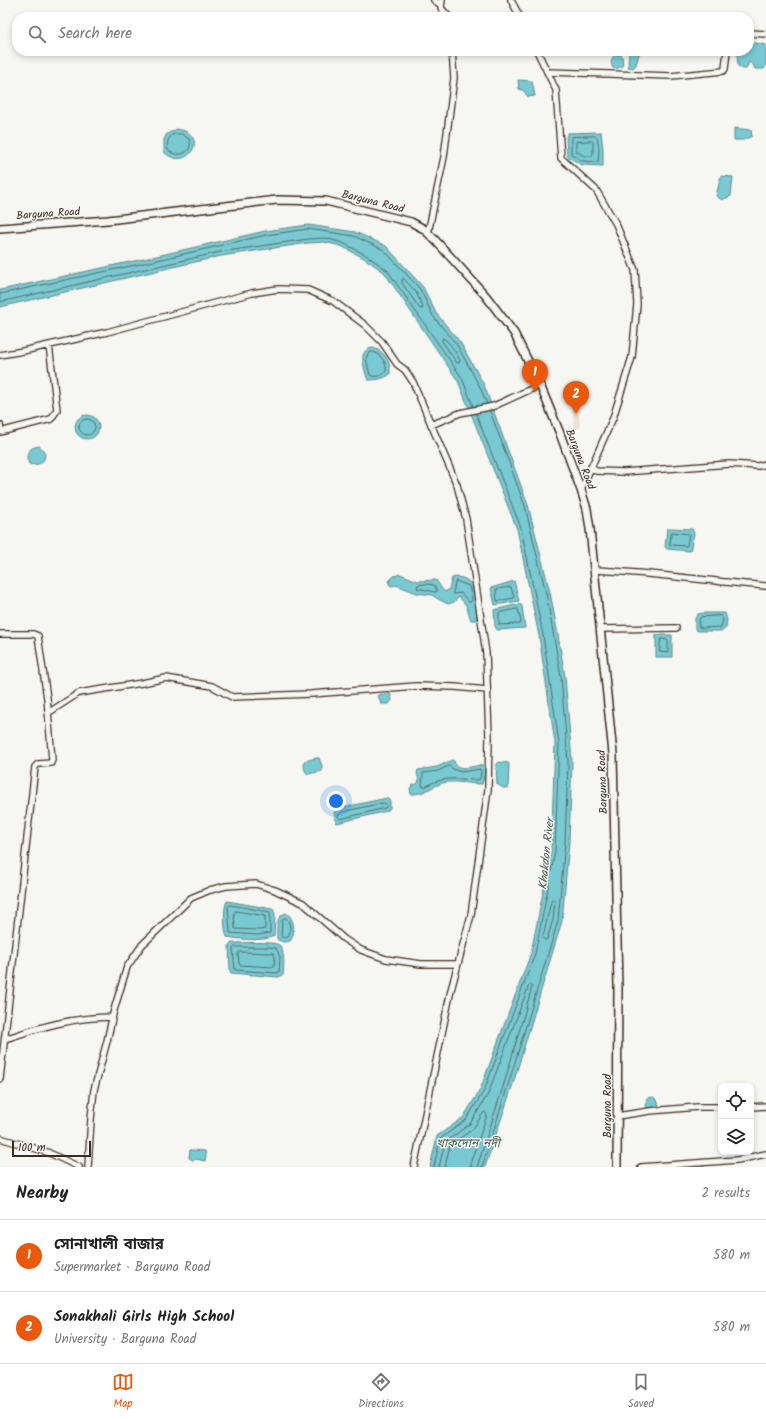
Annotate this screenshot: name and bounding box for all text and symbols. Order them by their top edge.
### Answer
search box [12,12,754,56]
text: Search here [58,22,132,46]
icon: search [26,23,48,45]
street label: Barguna Road [340,186,406,219]
street label: Barguna Road [16,203,81,225]
pin: 1 [522,359,548,392]
pin: 2 [563,381,589,414]
street label: Barguna Road [560,426,600,493]
street label: Barguna Road [593,749,613,814]
your location [326,791,346,811]
water label: Khakdon River [533,814,560,891]
street label: Barguna Road [599,1074,617,1138]
map controls [718,1083,754,1155]
button: locate [718,1083,754,1119]
button: layers [718,1119,754,1155]
water label: খাকদোন নদী [436,1134,503,1153]
scale bar [12,1139,91,1158]
text: 100 m [18,1139,46,1157]
text: Nearby [16,1180,68,1207]
text: 2 results [702,1183,750,1204]
text: সোনাখালী বাজার [54,1233,164,1257]
text: 1 [27,1245,31,1266]
text: 580 m [713,1245,750,1266]
text: Supermarket · Barguna Road [54,1257,210,1278]
text: Sonakhali Girls High School [54,1305,234,1329]
text: 2 [25,1317,33,1338]
text: 580 m [713,1317,750,1338]
text: University · Barguna Road [54,1329,196,1350]
tab: Map [112,1371,134,1413]
tab: Directions [358,1371,404,1413]
tab: Saved [628,1371,654,1413]

